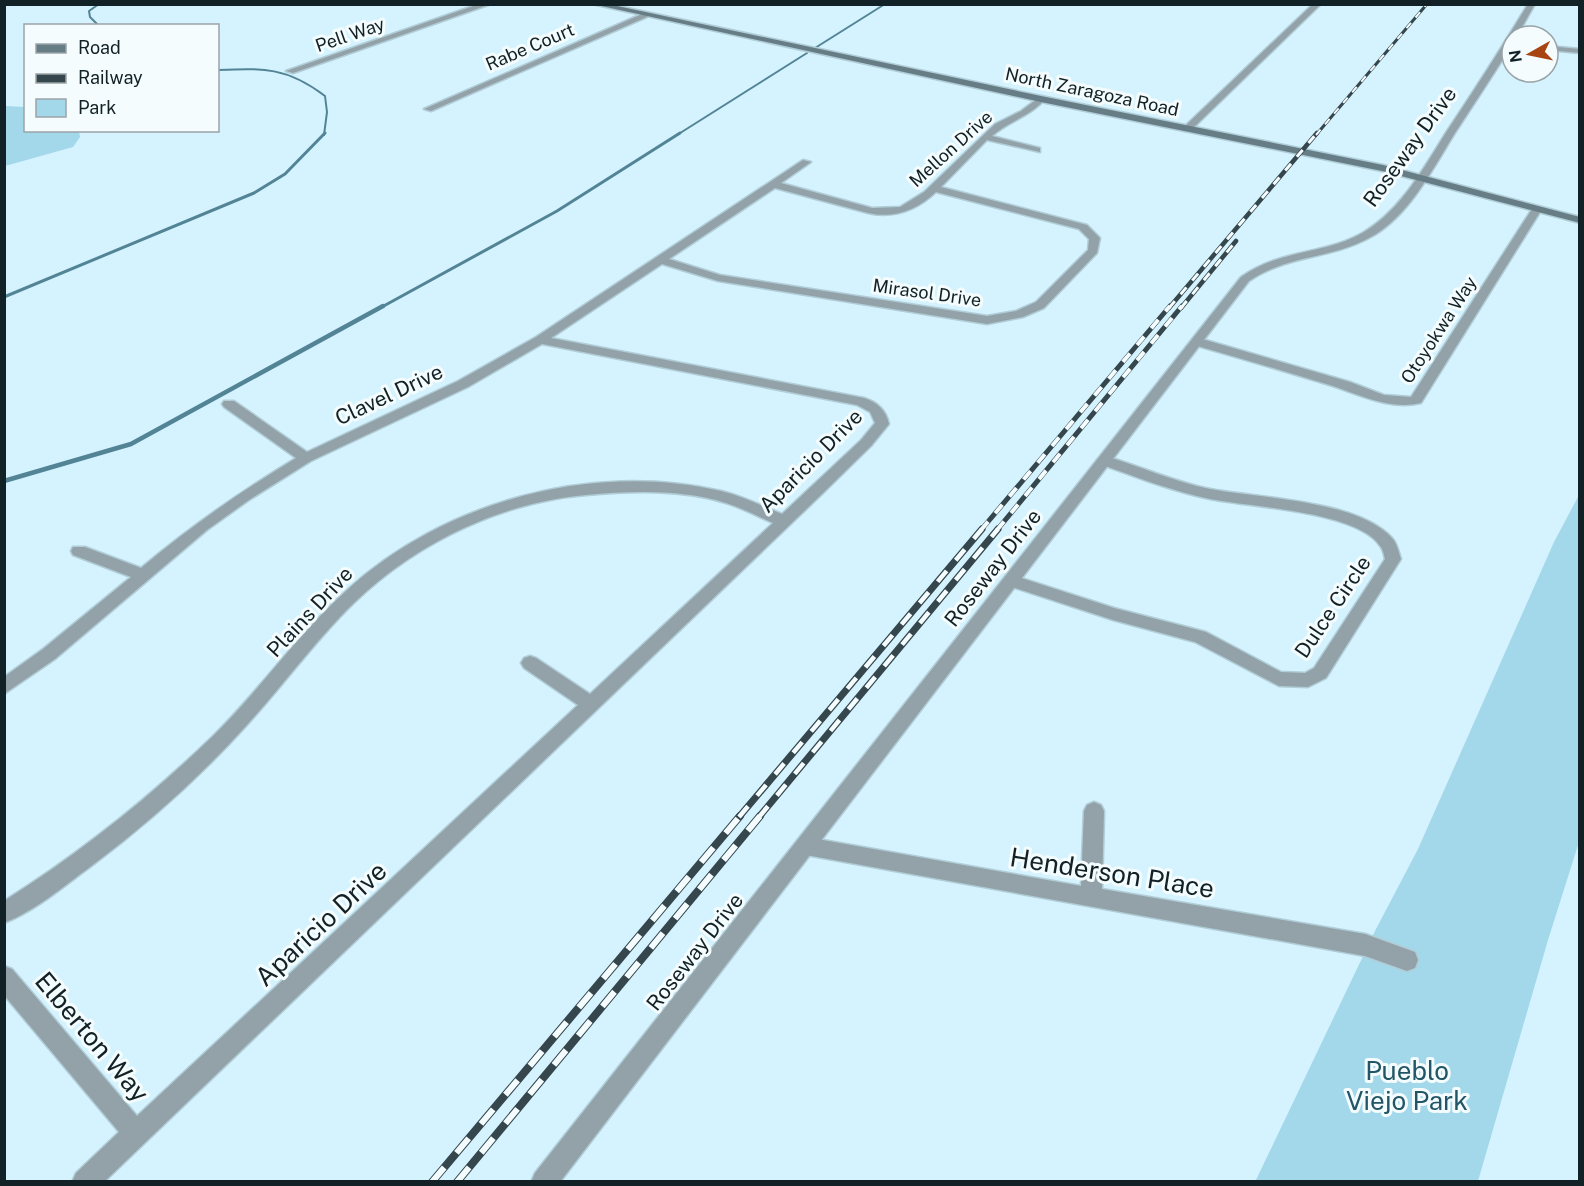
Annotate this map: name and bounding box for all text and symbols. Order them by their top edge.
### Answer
street label: Pell Way [312,13,388,56]
street label: Rabe Court [482,19,577,75]
legend [24,24,219,132]
north arrow [1500,24,1560,84]
text: Road [78,37,121,58]
text: N [1505,49,1526,64]
street label: North Zaragoza Road [1003,63,1181,120]
text: Railway [78,67,143,88]
street label: Roseway Drive [1358,82,1461,211]
text: Park [78,97,116,118]
street label: Mellon Drive [905,106,996,191]
street label: Otoyokwa Way [1396,272,1481,387]
street label: Mirasol Drive [871,275,983,311]
street label: Clavel Drive [331,359,447,430]
street label: Aparicio Drive [754,404,868,518]
street label: Roseway Drive [939,504,1046,631]
street label: Dulce Circle [1289,551,1376,663]
street label: Plains Drive [261,561,358,662]
street label: Henderson Place [1008,841,1216,904]
street label: Aparicio Drive [249,855,393,992]
street label: Roseway Drive [641,888,748,1015]
street label: Elberton Way [29,965,156,1108]
park label: Pueblo Viejo Park [1346,1055,1468,1116]

